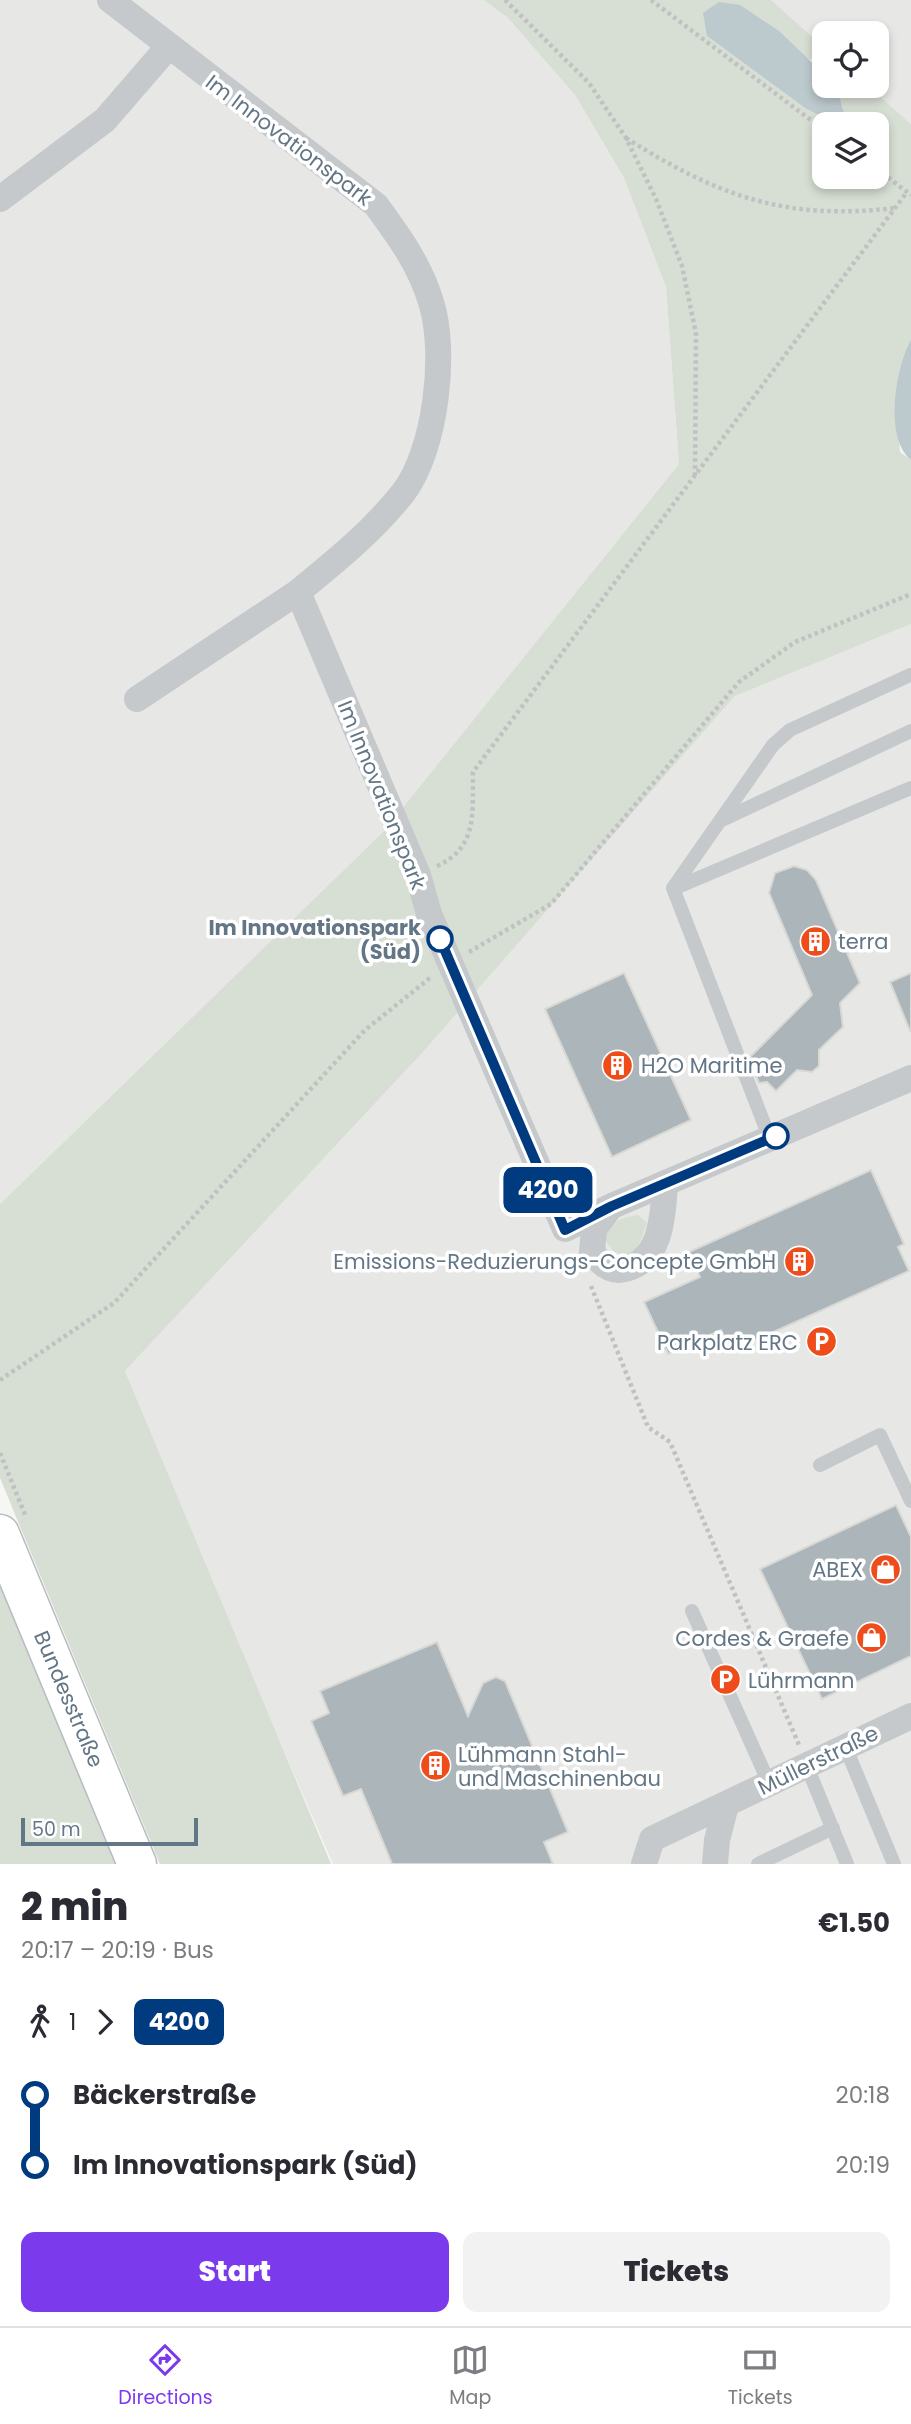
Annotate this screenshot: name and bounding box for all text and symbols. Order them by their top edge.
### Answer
map controls [812,21,889,189]
button: locate [812,21,889,98]
street label: Im Innovationspark [200,68,378,212]
button: layers [812,112,889,189]
street label: Im Innovationspark [331,696,433,894]
place label: Im Innovationspark (Süd) [208,913,421,966]
building icon: terra [798,924,832,958]
marker: Im Innovationspark (Süd) [427,926,453,952]
place label: terra [838,927,889,956]
building icon: H2O Maritime [601,1048,635,1082]
place label: H2O Maritime [641,1051,782,1080]
unlabelled marker [763,1123,789,1149]
line badge: 4200 [499,1167,597,1213]
text: 4200 [517,1173,579,1206]
building icon: Emissions-Reduzierungs-Concepte GmbH [782,1244,816,1278]
place label: Emissions-Reduzierungs-Concepte GmbH [333,1247,776,1276]
parking icon: Parkplatz ERC [804,1325,838,1359]
place label: Parkplatz ERC [657,1328,798,1357]
shop icon: ABEX [869,1552,903,1586]
place label: ABEX [812,1555,863,1584]
shop icon: Cordes & Graefe [855,1621,889,1655]
place label: Cordes & Graefe [675,1624,849,1653]
street label: Bundesstraße [27,1626,111,1772]
parking icon: Lührmann [708,1663,742,1697]
place label: Lührmann [748,1666,855,1695]
street label: Müllerstraße [753,1718,883,1802]
place label: Lühmann Stahl- und Maschinenbau [458,1740,661,1793]
building icon: Lühmann Stahl- und Maschinenbau [418,1749,452,1783]
scale bar [21,1815,198,1847]
text: 50 m [32,1816,81,1843]
text: 2 min [21,1880,128,1933]
text: €1.50 [818,1905,890,1941]
text: 20:17 – 20:19 · Bus [21,1934,214,1966]
icon: walk [21,2003,59,2041]
icon: forward [86,2003,124,2041]
text: 4200 [148,2005,210,2038]
text: 1 [69,2006,76,2038]
text: Bäckerstraße [73,2077,256,2113]
text: 20:18 [836,2079,890,2111]
text: Im Innovationspark (Süd) [73,2147,418,2183]
text: 20:19 [836,2149,890,2181]
button: Start [21,2232,449,2312]
button: Tickets [463,2232,890,2312]
tab: Directions [118,2341,213,2412]
tab: Map [449,2341,491,2412]
tab: Tickets [728,2341,793,2412]

